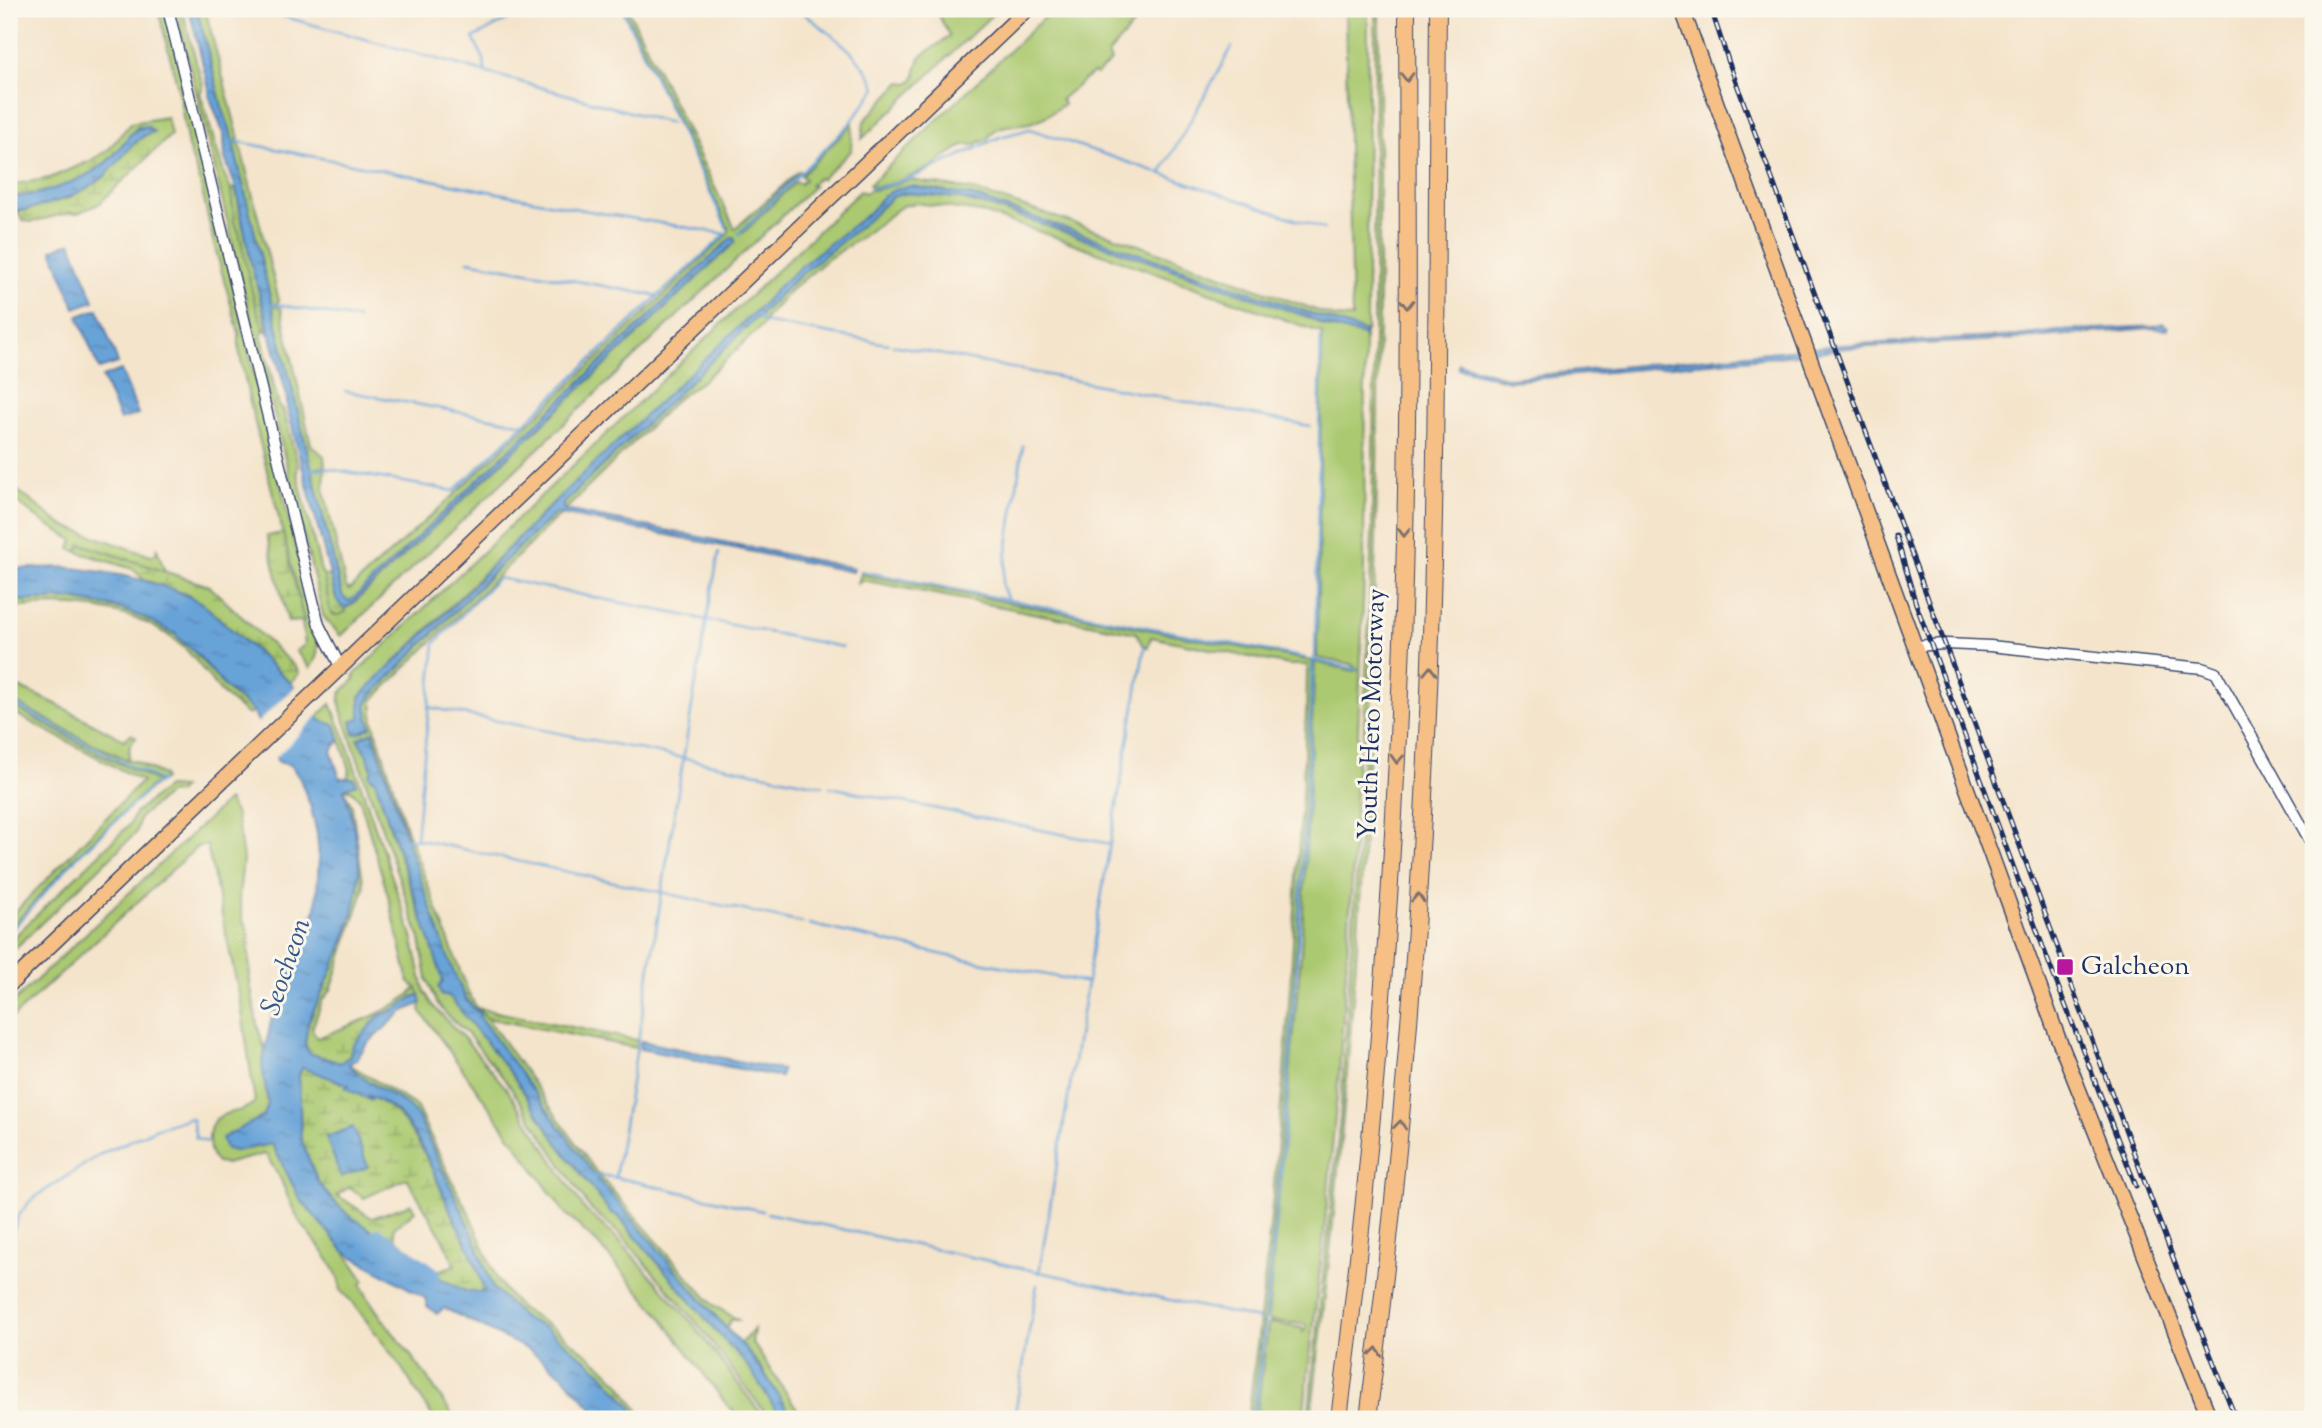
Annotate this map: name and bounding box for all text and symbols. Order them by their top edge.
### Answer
one-way arrow [1399,72,1415,83]
one-way arrow [1399,300,1415,310]
one-way arrow [1396,527,1412,538]
street label: Youth Hero Motorway [1350,588,1396,840]
one-way arrow [1422,666,1437,677]
one-way arrow [1389,754,1404,765]
one-way arrow [1410,893,1425,904]
water label: Seocheon [252,913,322,1021]
place label: Galcheon [2081,949,2190,986]
marker: Galcheon [2055,957,2075,977]
one-way arrow [1392,1119,1407,1130]
one-way arrow [1369,1346,1384,1357]

